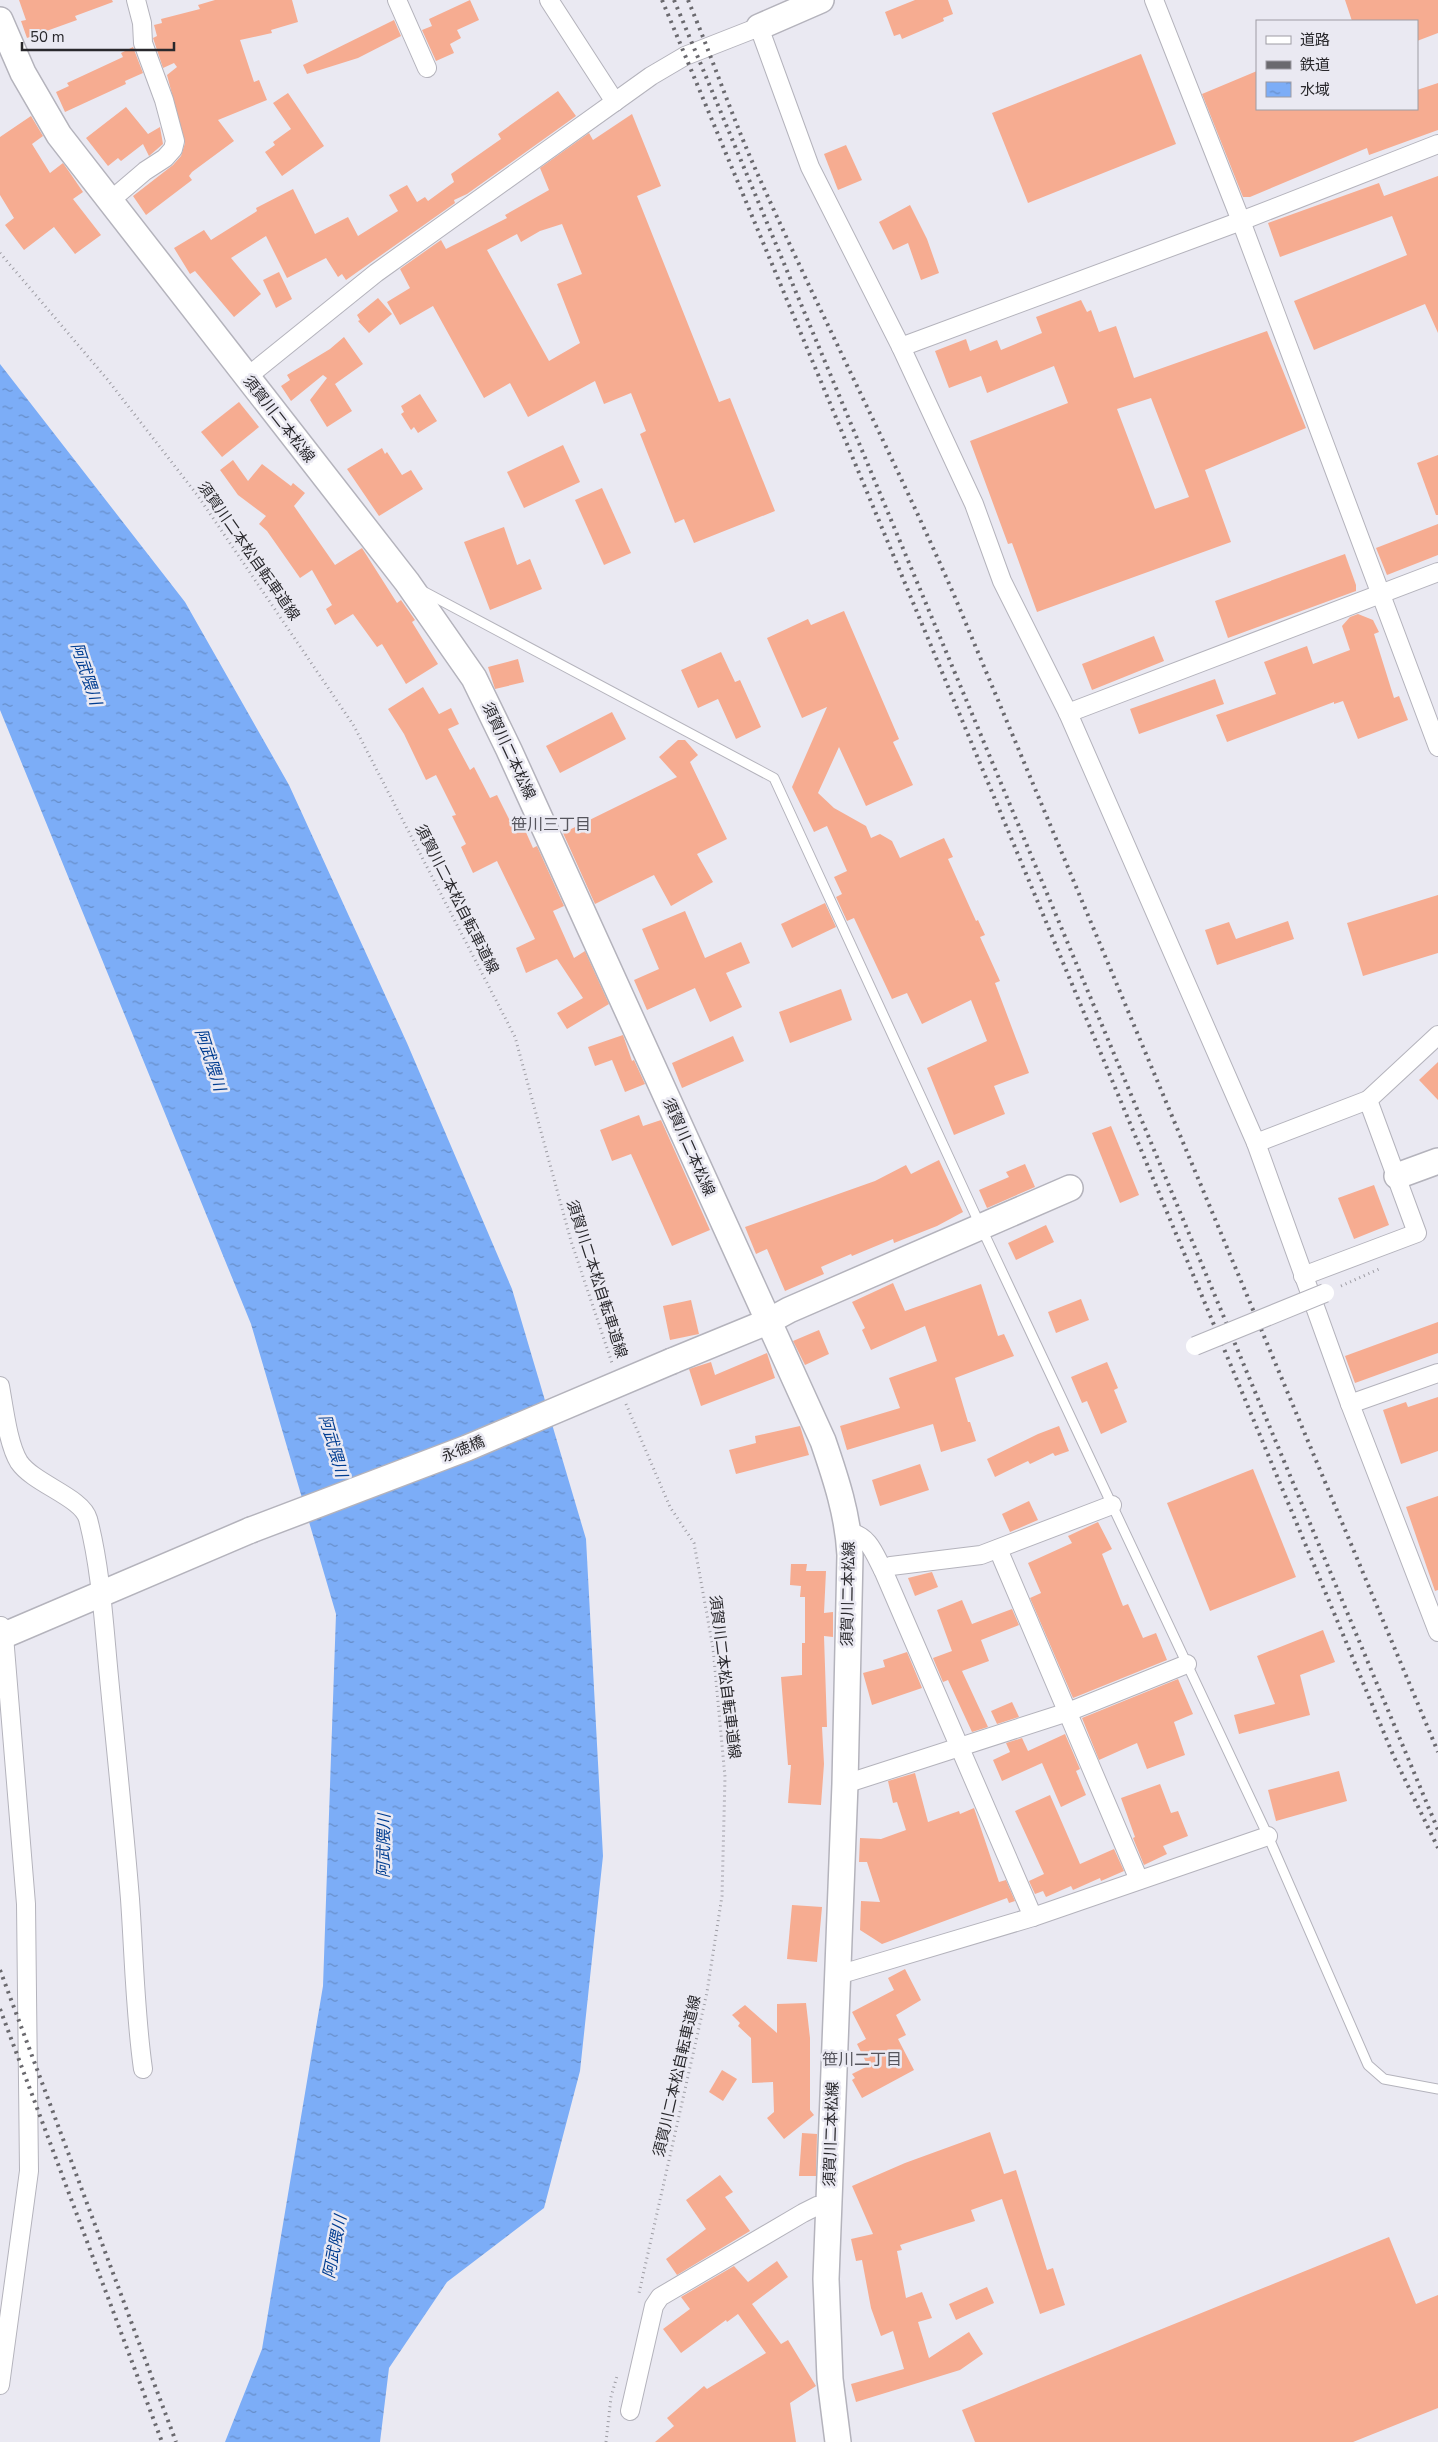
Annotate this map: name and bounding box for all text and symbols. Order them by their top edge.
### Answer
scale bar [22,20,175,52]
legend [1256,20,1418,110]
text: 50 m [30,27,65,47]
text: 道路 [1300,30,1330,50]
text: 鉄道 [1300,55,1330,75]
text: 水域 [1300,80,1330,100]
street label: 須賀川二本松線 [239,371,319,467]
street label: 須賀川二本松自転車道線 [193,478,305,624]
water label: 阿武隈川 [66,640,107,710]
street label: 須賀川二本松線 [478,699,540,803]
district label: 笹川三丁目 [511,814,591,836]
street label: 須賀川二本松自転車道線 [411,821,503,977]
water label: 阿武隈川 [190,1026,231,1096]
street label: 須賀川二本松線 [659,1095,719,1199]
street label: 須賀川二本松自転車道線 [562,1197,632,1361]
water label: 阿武隈川 [314,1412,353,1482]
street label: 永徳橋 [438,1431,488,1467]
street label: 須賀川二本松線 [837,1541,859,1647]
street label: 須賀川二本松自転車道線 [705,1594,745,1760]
water label: 阿武隈川 [372,1812,396,1878]
street label: 須賀川二本松自転車道線 [649,1993,705,2159]
district label: 笹川二丁目 [822,2049,902,2071]
street label: 須賀川二本松線 [819,2081,843,2187]
water label: 阿武隈川 [318,2212,352,2281]

